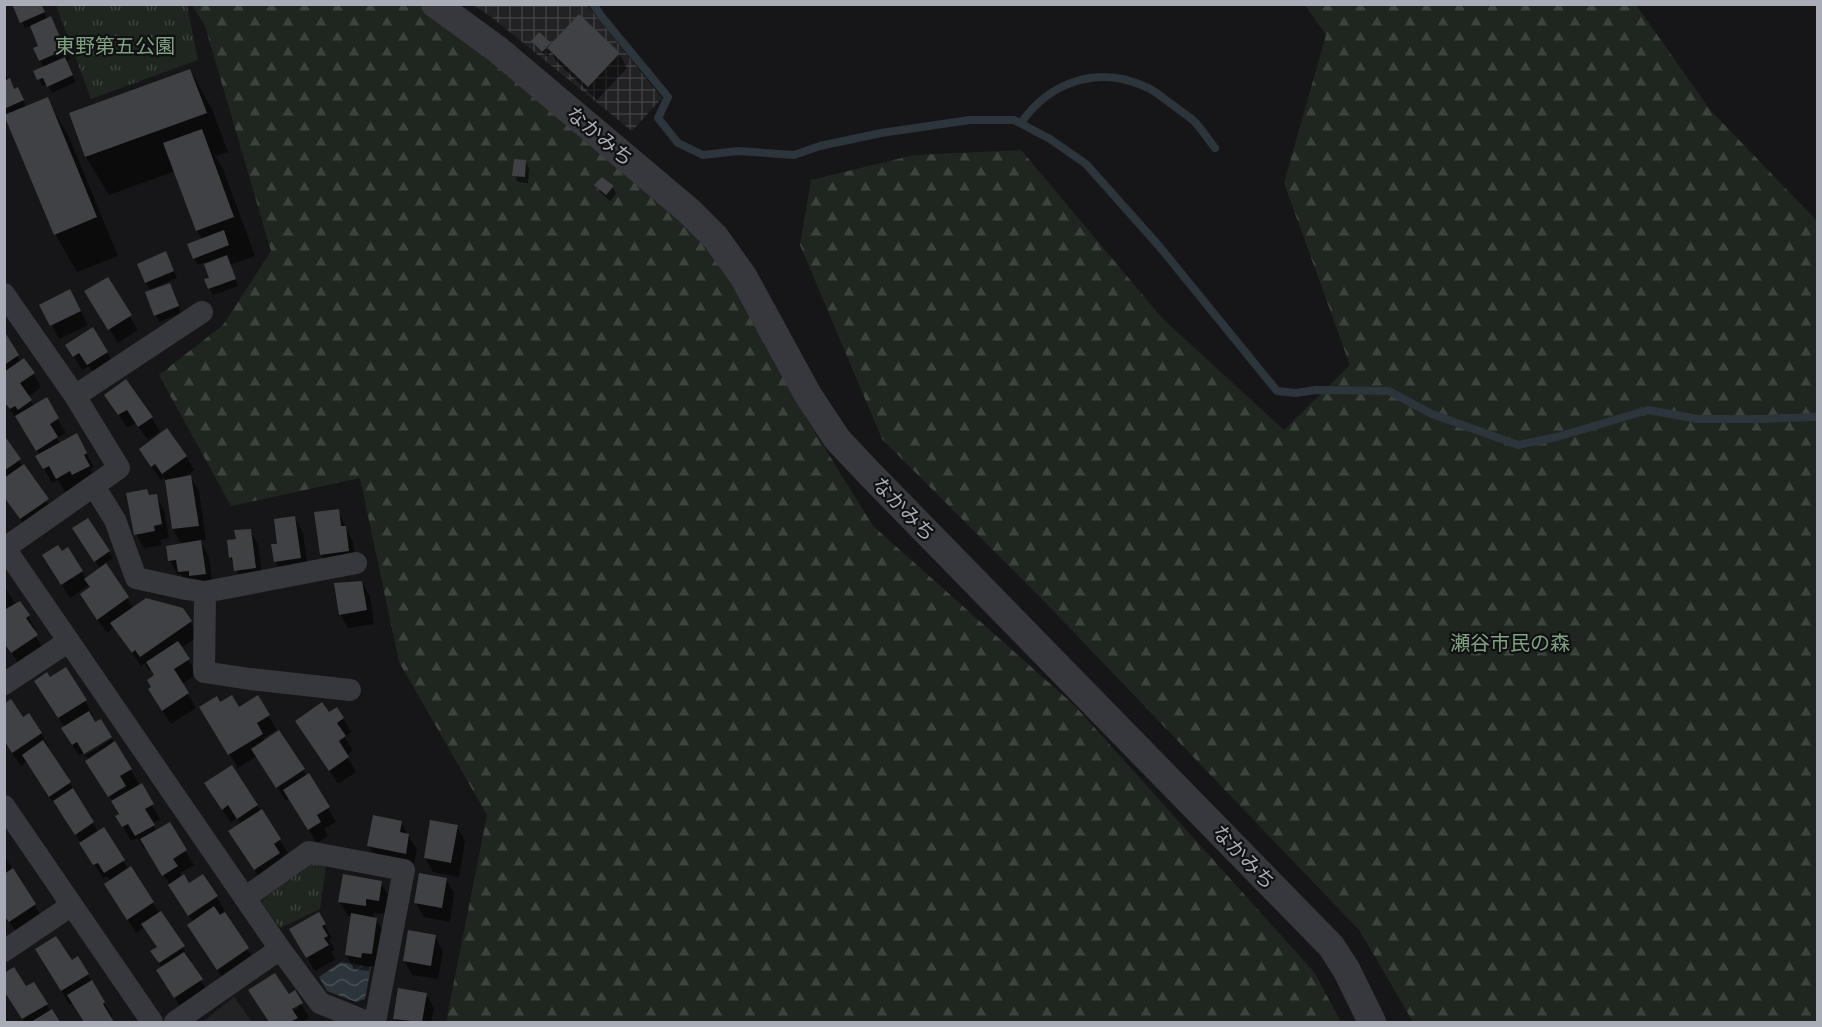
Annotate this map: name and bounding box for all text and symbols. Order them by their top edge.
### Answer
park label: 東野第五公園 [55,34,175,58]
street label: なかみち [562,101,638,171]
street label: なかみち [868,472,940,546]
park label: 瀬谷市民の森 [1450,631,1570,655]
street label: なかみち [1208,820,1280,894]

